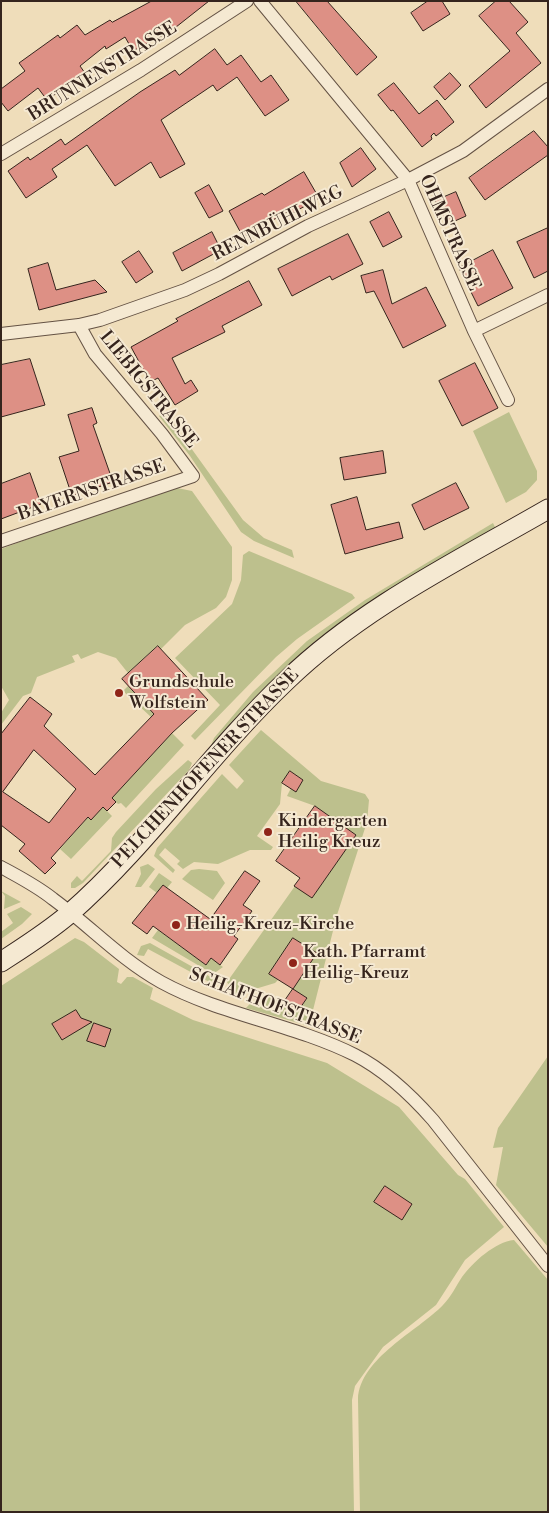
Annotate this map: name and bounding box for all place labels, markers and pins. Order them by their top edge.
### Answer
place label: Grundschule Wolfstein [129,672,234,714]
marker: Grundschule Wolfstein [113,687,125,699]
place label: Kindergarten Heilig Kreuz [278,811,387,854]
marker: Kindergarten Heilig Kreuz [262,826,274,838]
place label: Heilig-Kreuz-Kirche [186,914,354,936]
marker: Heilig-Kreuz-Kirche [170,919,182,931]
place label: Kath. Pfarramt Heilig-Kreuz [303,942,426,984]
marker: Kath. Pfarramt Heilig-Kreuz [287,957,299,969]

